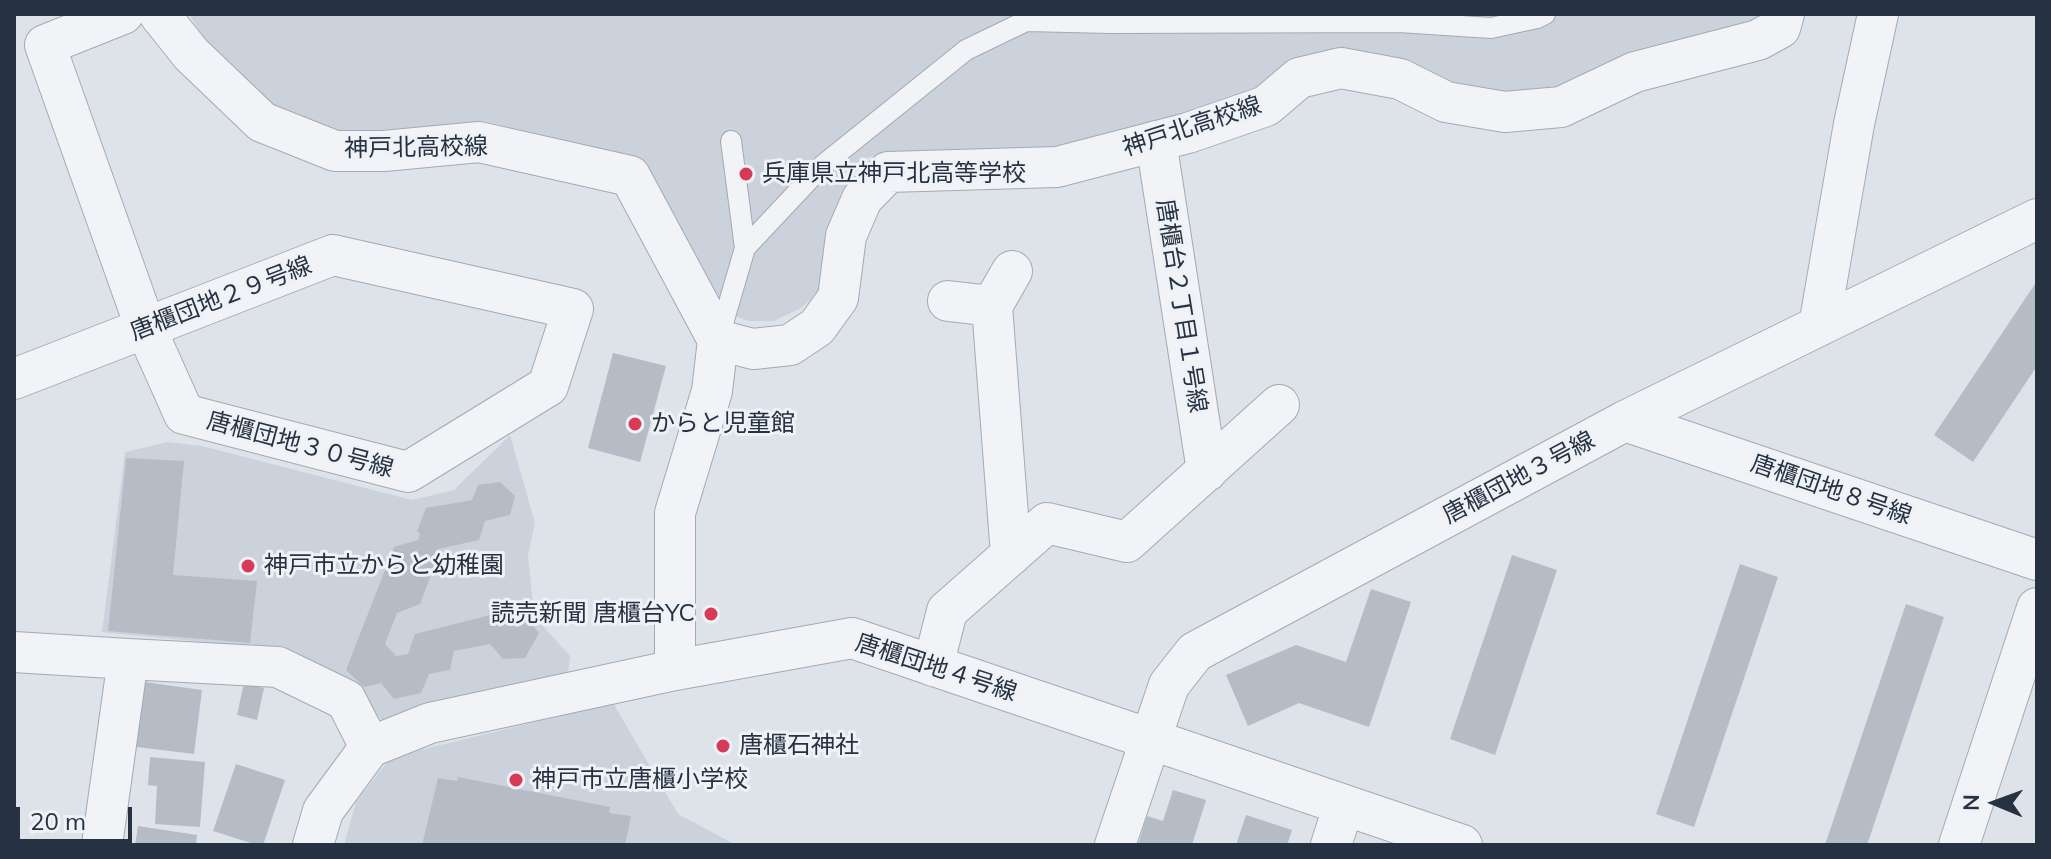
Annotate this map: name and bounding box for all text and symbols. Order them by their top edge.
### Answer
street label: 神戸北高校線 [1119,91,1265,163]
street label: 神戸北高校線 [344,132,488,164]
place label: 兵庫県立神戸北高等学校 [762,160,1026,188]
marker: 兵庫県立神戸北高等学校 [737,165,755,183]
street label: 唐櫃台２丁目１号線 [1150,197,1212,415]
street label: 唐櫃団地２９号線 [126,251,316,347]
street label: 唐櫃団地３０号線 [204,406,396,484]
place label: からと児童館 [651,410,795,438]
marker: からと児童館 [626,415,644,433]
street label: 唐櫃団地３号線 [1438,426,1600,530]
street label: 唐櫃団地８号線 [1747,449,1915,531]
place label: 神戸市立からと幼稚園 [264,552,504,580]
marker: 神戸市立からと幼稚園 [239,557,257,575]
place label: 読売新聞 唐櫃台YC [491,600,695,628]
marker: 読売新聞 唐櫃台YC [702,605,720,623]
street label: 唐櫃団地４号線 [852,628,1020,708]
place label: 唐櫃石神社 [739,732,859,760]
marker: 唐櫃石神社 [714,737,732,755]
north arrow [1955,763,2035,843]
place label: 神戸市立唐櫃小学校 [532,766,748,794]
marker: 神戸市立唐櫃小学校 [507,771,525,789]
scale bar [20,791,136,841]
text: N [1957,794,1985,811]
text: 20 m [30,806,86,836]

